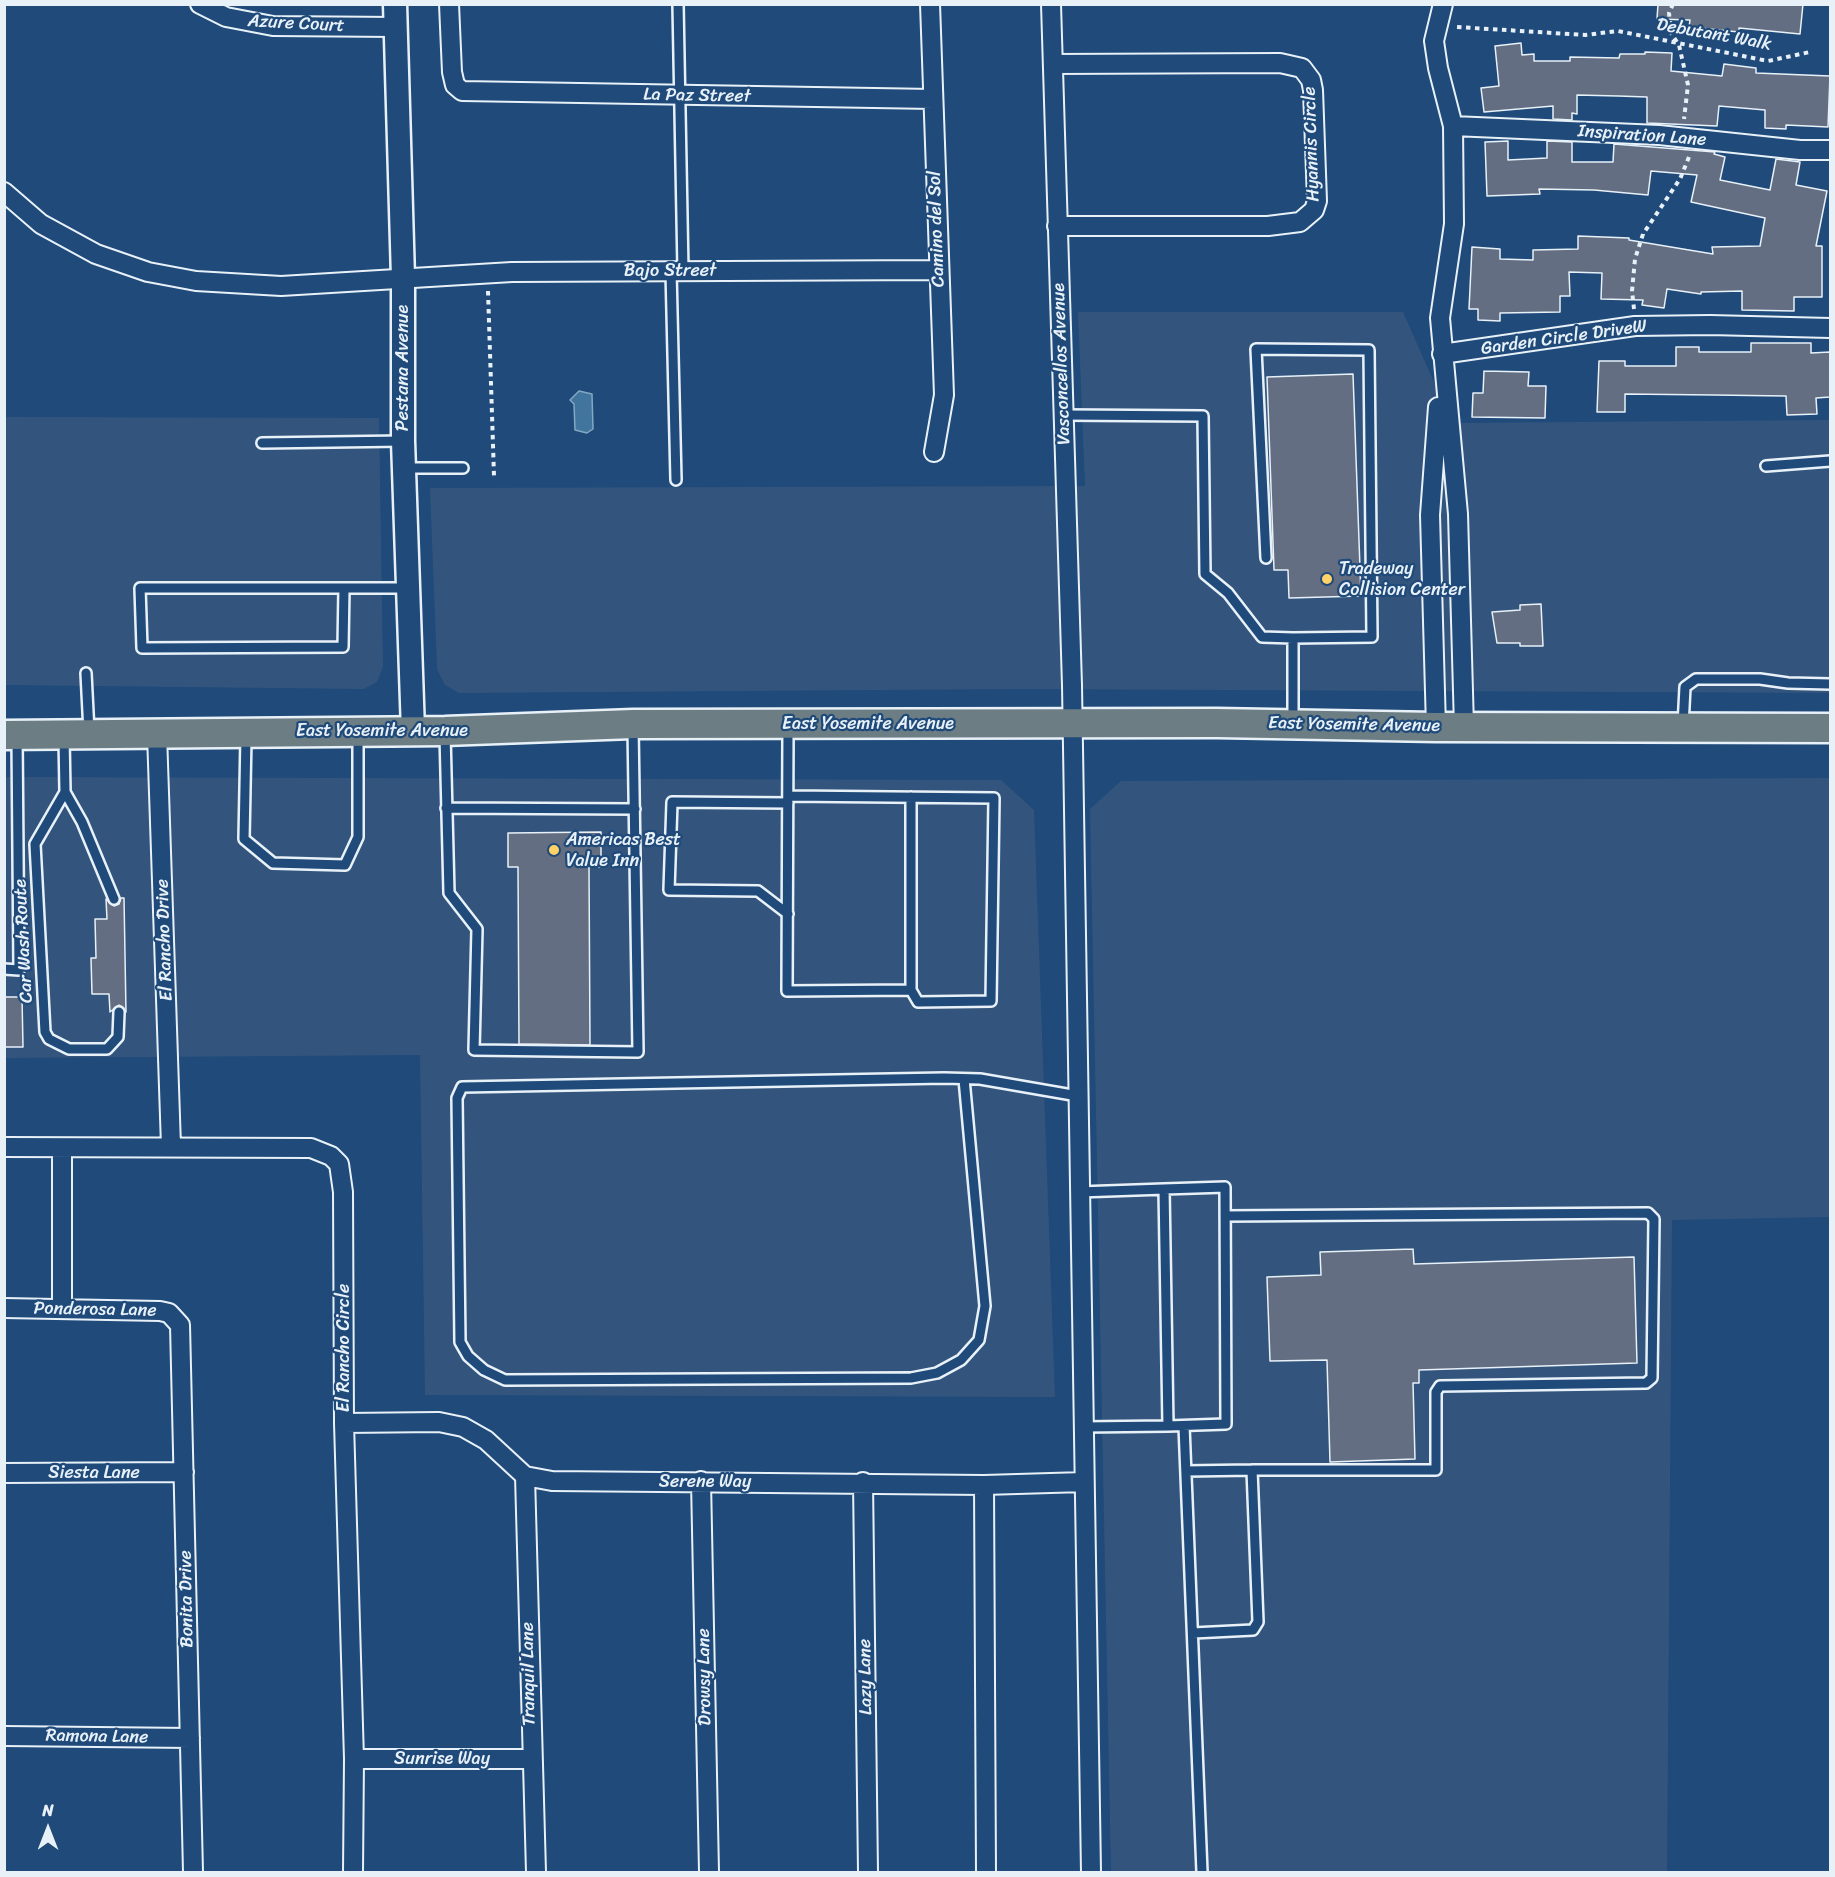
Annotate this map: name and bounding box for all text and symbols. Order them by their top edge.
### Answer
street label: Azure Court [247,11,345,37]
street label: Debutant Walk [1655,14,1773,56]
street label: La Paz Street [643,84,751,108]
street label: Hyannis Circle [1299,86,1325,202]
street label: Inspiration Lane [1577,121,1707,151]
street label: Camino del Sol [924,170,950,288]
street label: Bajo Street [624,260,716,282]
street label: Vasconcellos Avenue [1048,283,1076,445]
street label: Pestana Avenue [392,305,414,431]
street label: Garden Circle DriveW [1480,316,1648,360]
place label: Tradeway Collision Center [1339,558,1465,600]
marker: Tradeway Collision Center [1320,572,1334,586]
street label: East Yosemite Avenue [782,713,954,735]
street label: East Yosemite Avenue [1268,713,1440,737]
street label: East Yosemite Avenue [296,720,468,742]
place label: Americas Best Value Inn [566,829,681,872]
marker: Americas Best Value Inn [547,843,561,857]
street label: El Rancho Drive [152,878,178,1002]
street label: Car Wash Route [10,879,38,1003]
street label: El Rancho Circle [333,1284,355,1412]
street label: Ponderosa Lane [33,1298,157,1322]
street label: Siesta Lane [48,1462,140,1484]
street label: Serene Way [659,1471,751,1493]
street label: Bonita Drive [175,1550,199,1648]
street label: Tranquil Lane [517,1622,541,1726]
street label: Drowsy Lane [693,1628,717,1726]
street label: Lazy Lane [855,1639,877,1715]
street label: Ramona Lane [45,1725,149,1749]
street label: Sunrise Way [394,1748,490,1770]
text: N [42,1796,54,1825]
north arrow [18,1799,78,1859]

